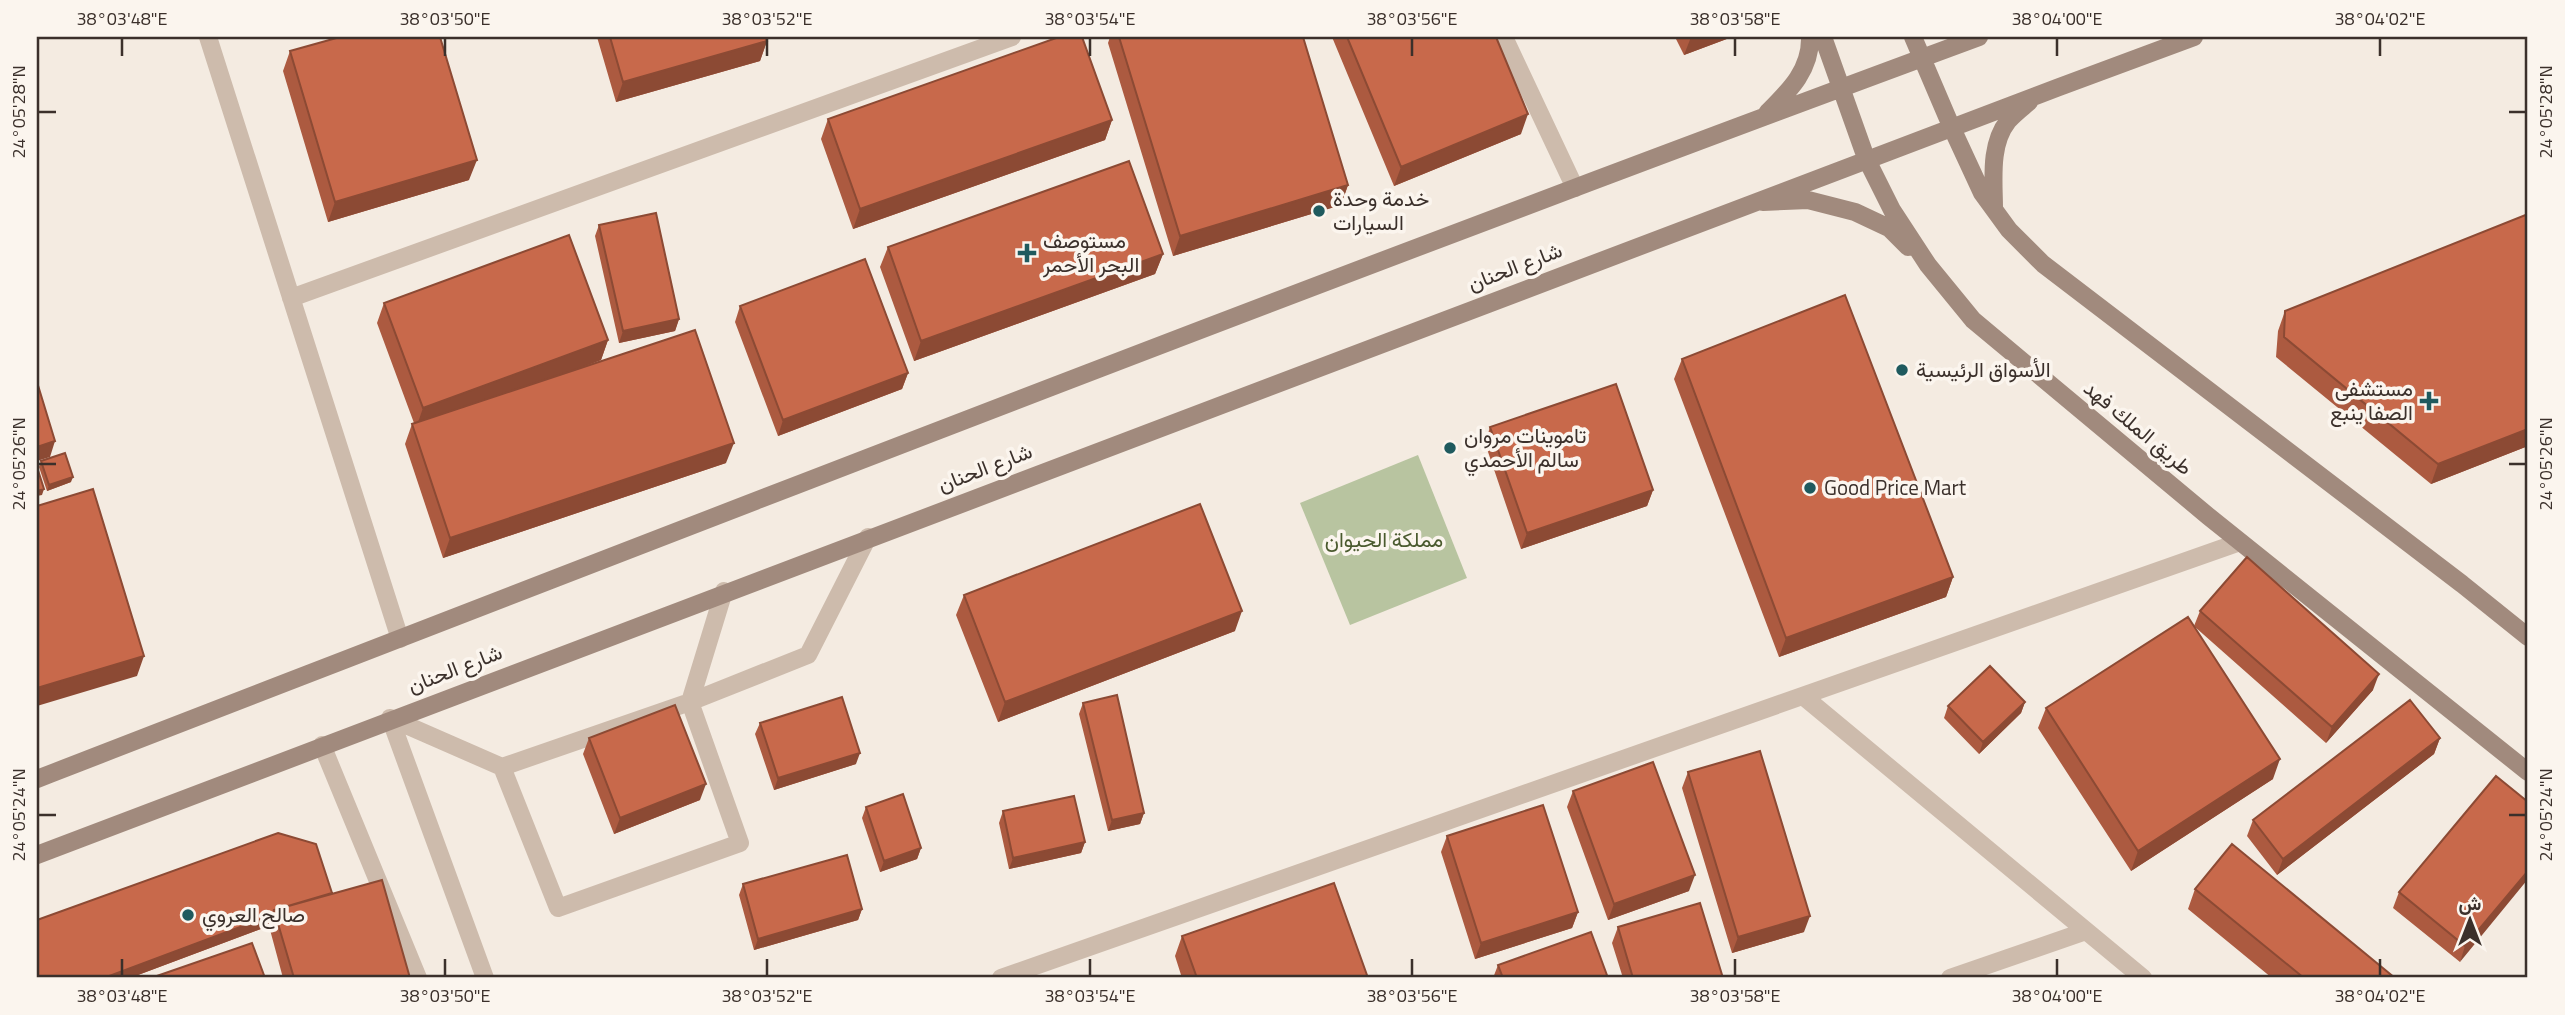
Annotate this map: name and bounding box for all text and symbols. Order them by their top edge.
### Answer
text: 38°03'48"E [77,5,168,32]
text: 38°03'50"E [400,5,491,32]
text: 38°03'52"E [722,5,813,32]
text: 38°03'54"E [1045,5,1136,32]
text: 38°03'56"E [1367,5,1458,32]
text: 38°03'58"E [1690,5,1781,32]
text: 38°04'00"E [2012,5,2103,32]
text: 38°04'02"E [2335,5,2426,32]
text: 24°05'28"N [5,65,32,159]
text: 24°05'28"N [2532,65,2559,159]
place label: خدمة وحدة السيارات [1333,182,1429,238]
marker: خدمة وحدة السيارات [1311,203,1327,219]
place label: مستوصف البحر الأحمر [1042,224,1139,280]
street label: شارع الحنان [1463,233,1567,299]
marker: مستوصف البحر الأحمر [1017,243,1037,263]
place label: الأسواق الرئيسية [1916,353,2051,385]
marker: الأسواق الرئيسية [1894,362,1910,378]
street label: طريق الملك فهد [2077,372,2200,482]
place label: مستشفى الصفا ينبع [2330,372,2413,428]
marker: مستشفى الصفا ينبع [2419,391,2439,411]
text: 24°05'26"N [5,417,32,511]
text: 24°05'26"N [2532,417,2559,511]
place label: تاموينات مروان سالم الأحمدي [1464,419,1587,477]
street label: شارع الحنان [933,434,1037,500]
marker: تاموينات مروان سالم الأحمدي [1442,440,1458,456]
place label: Good Price Mart [1824,471,1967,503]
marker: Good Price Mart [1802,480,1818,496]
park label: مملكة الحيوان [1325,523,1443,555]
street label: شارع الحنان [403,635,507,701]
text: 24°05'24"N [5,768,32,862]
text: 24°05'24"N [2532,768,2559,862]
north arrow [2436,886,2506,956]
text: ش [2459,888,2482,917]
place label: صالح العروي [202,898,305,932]
marker: صالح العروي [180,907,196,923]
text: 38°03'48"E [77,982,168,1009]
text: 38°03'50"E [400,982,491,1009]
text: 38°03'52"E [722,982,813,1009]
text: 38°03'54"E [1045,982,1136,1009]
text: 38°03'56"E [1367,982,1458,1009]
text: 38°03'58"E [1690,982,1781,1009]
text: 38°04'00"E [2012,982,2103,1009]
text: 38°04'02"E [2335,982,2426,1009]

